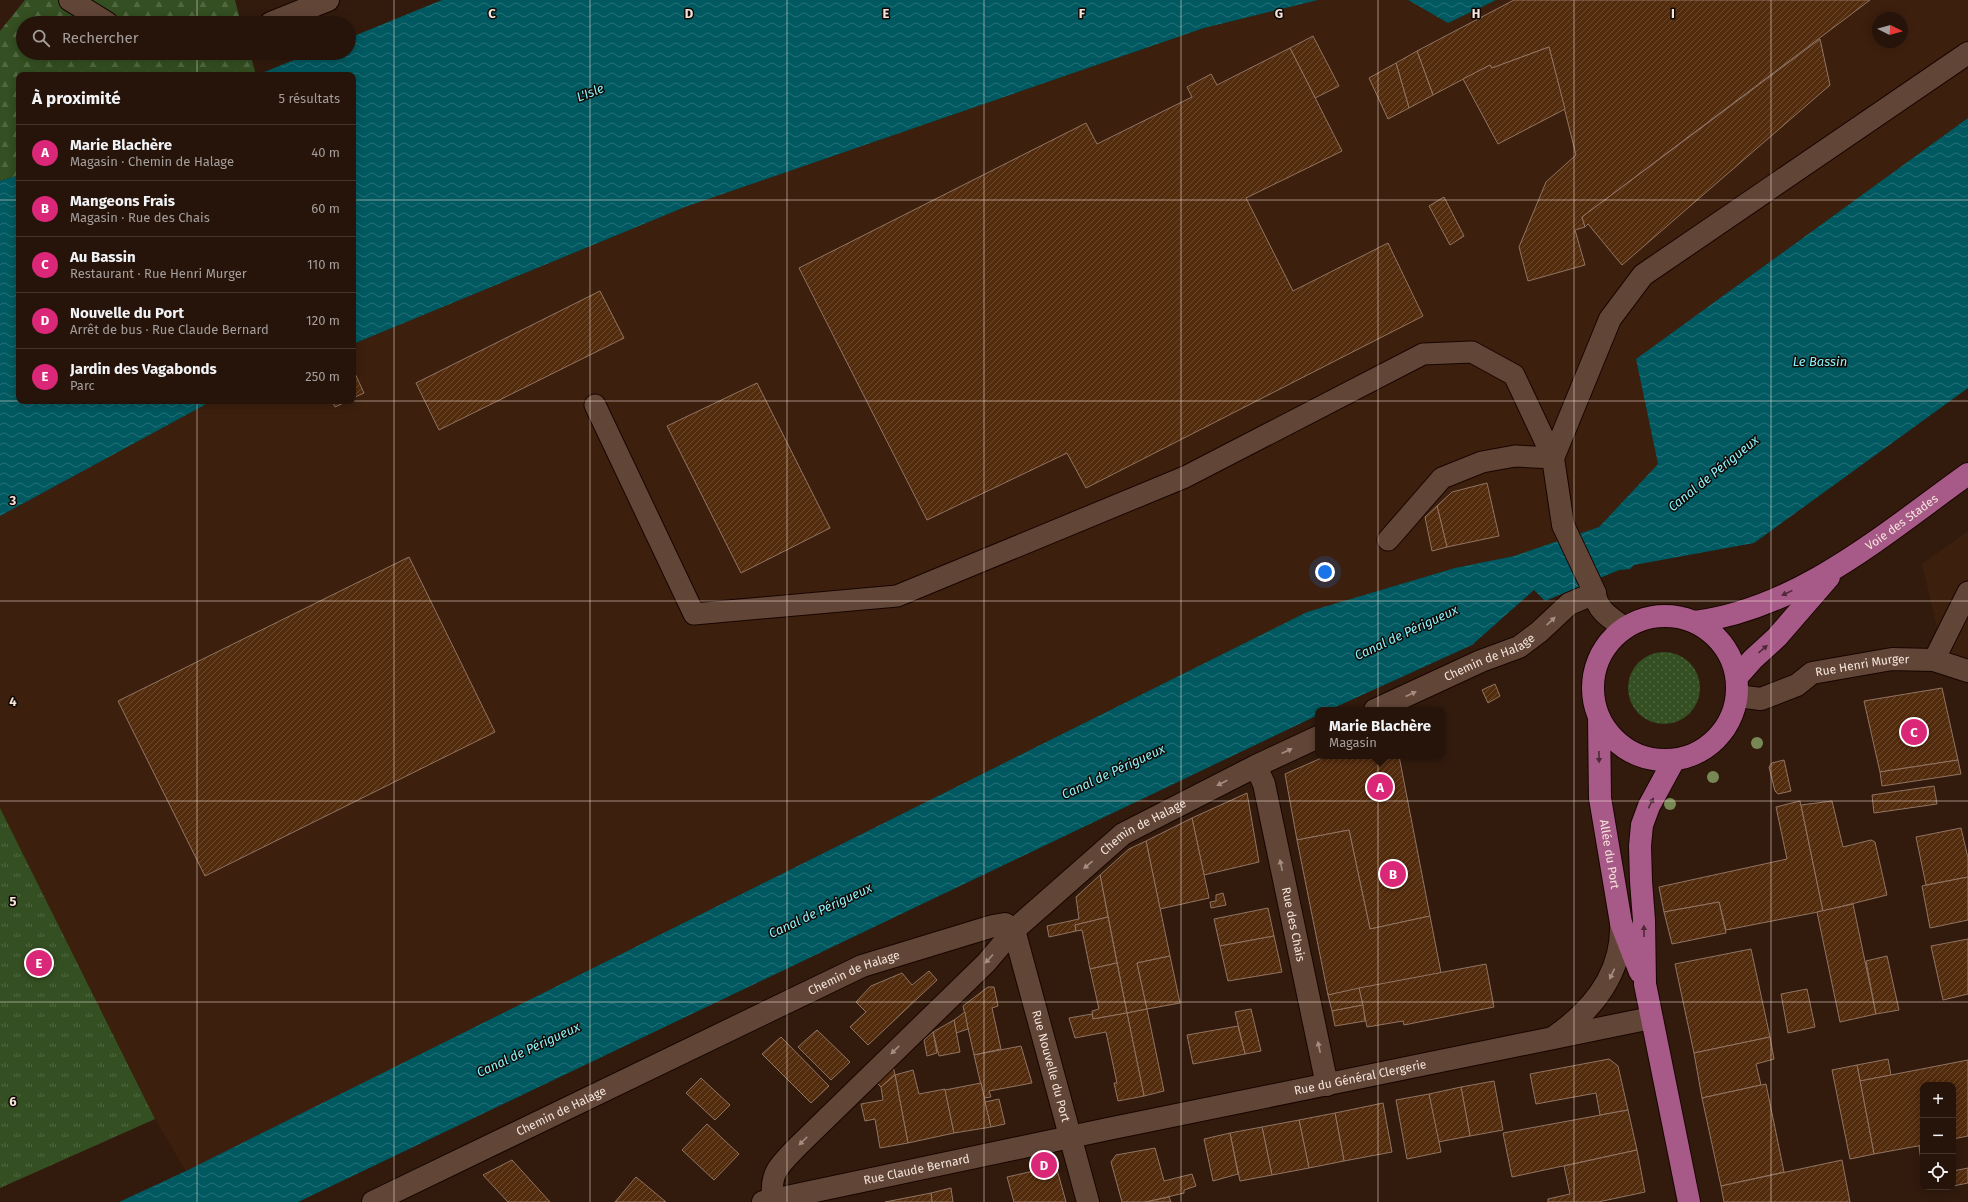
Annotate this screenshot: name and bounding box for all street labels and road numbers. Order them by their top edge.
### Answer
street label: Voie des Stades [1863,491,1941,553]
street label: Chemin de Halage [1442,631,1537,684]
street label: Rue Henri Murger [1814,652,1910,679]
street label: Chemin de Halage [1097,796,1188,858]
street label: Allée du Port [1597,818,1622,891]
street label: Rue des Chais [1279,886,1308,963]
street label: Chemin de Halage [806,948,901,998]
street label: Rue Nouvelle du Port [1029,1009,1073,1124]
street label: Rue du Général Clergerie [1293,1057,1428,1098]
street label: Chemin de Halage [514,1084,608,1139]
street label: Rue Claude Bernard [862,1151,971,1188]

